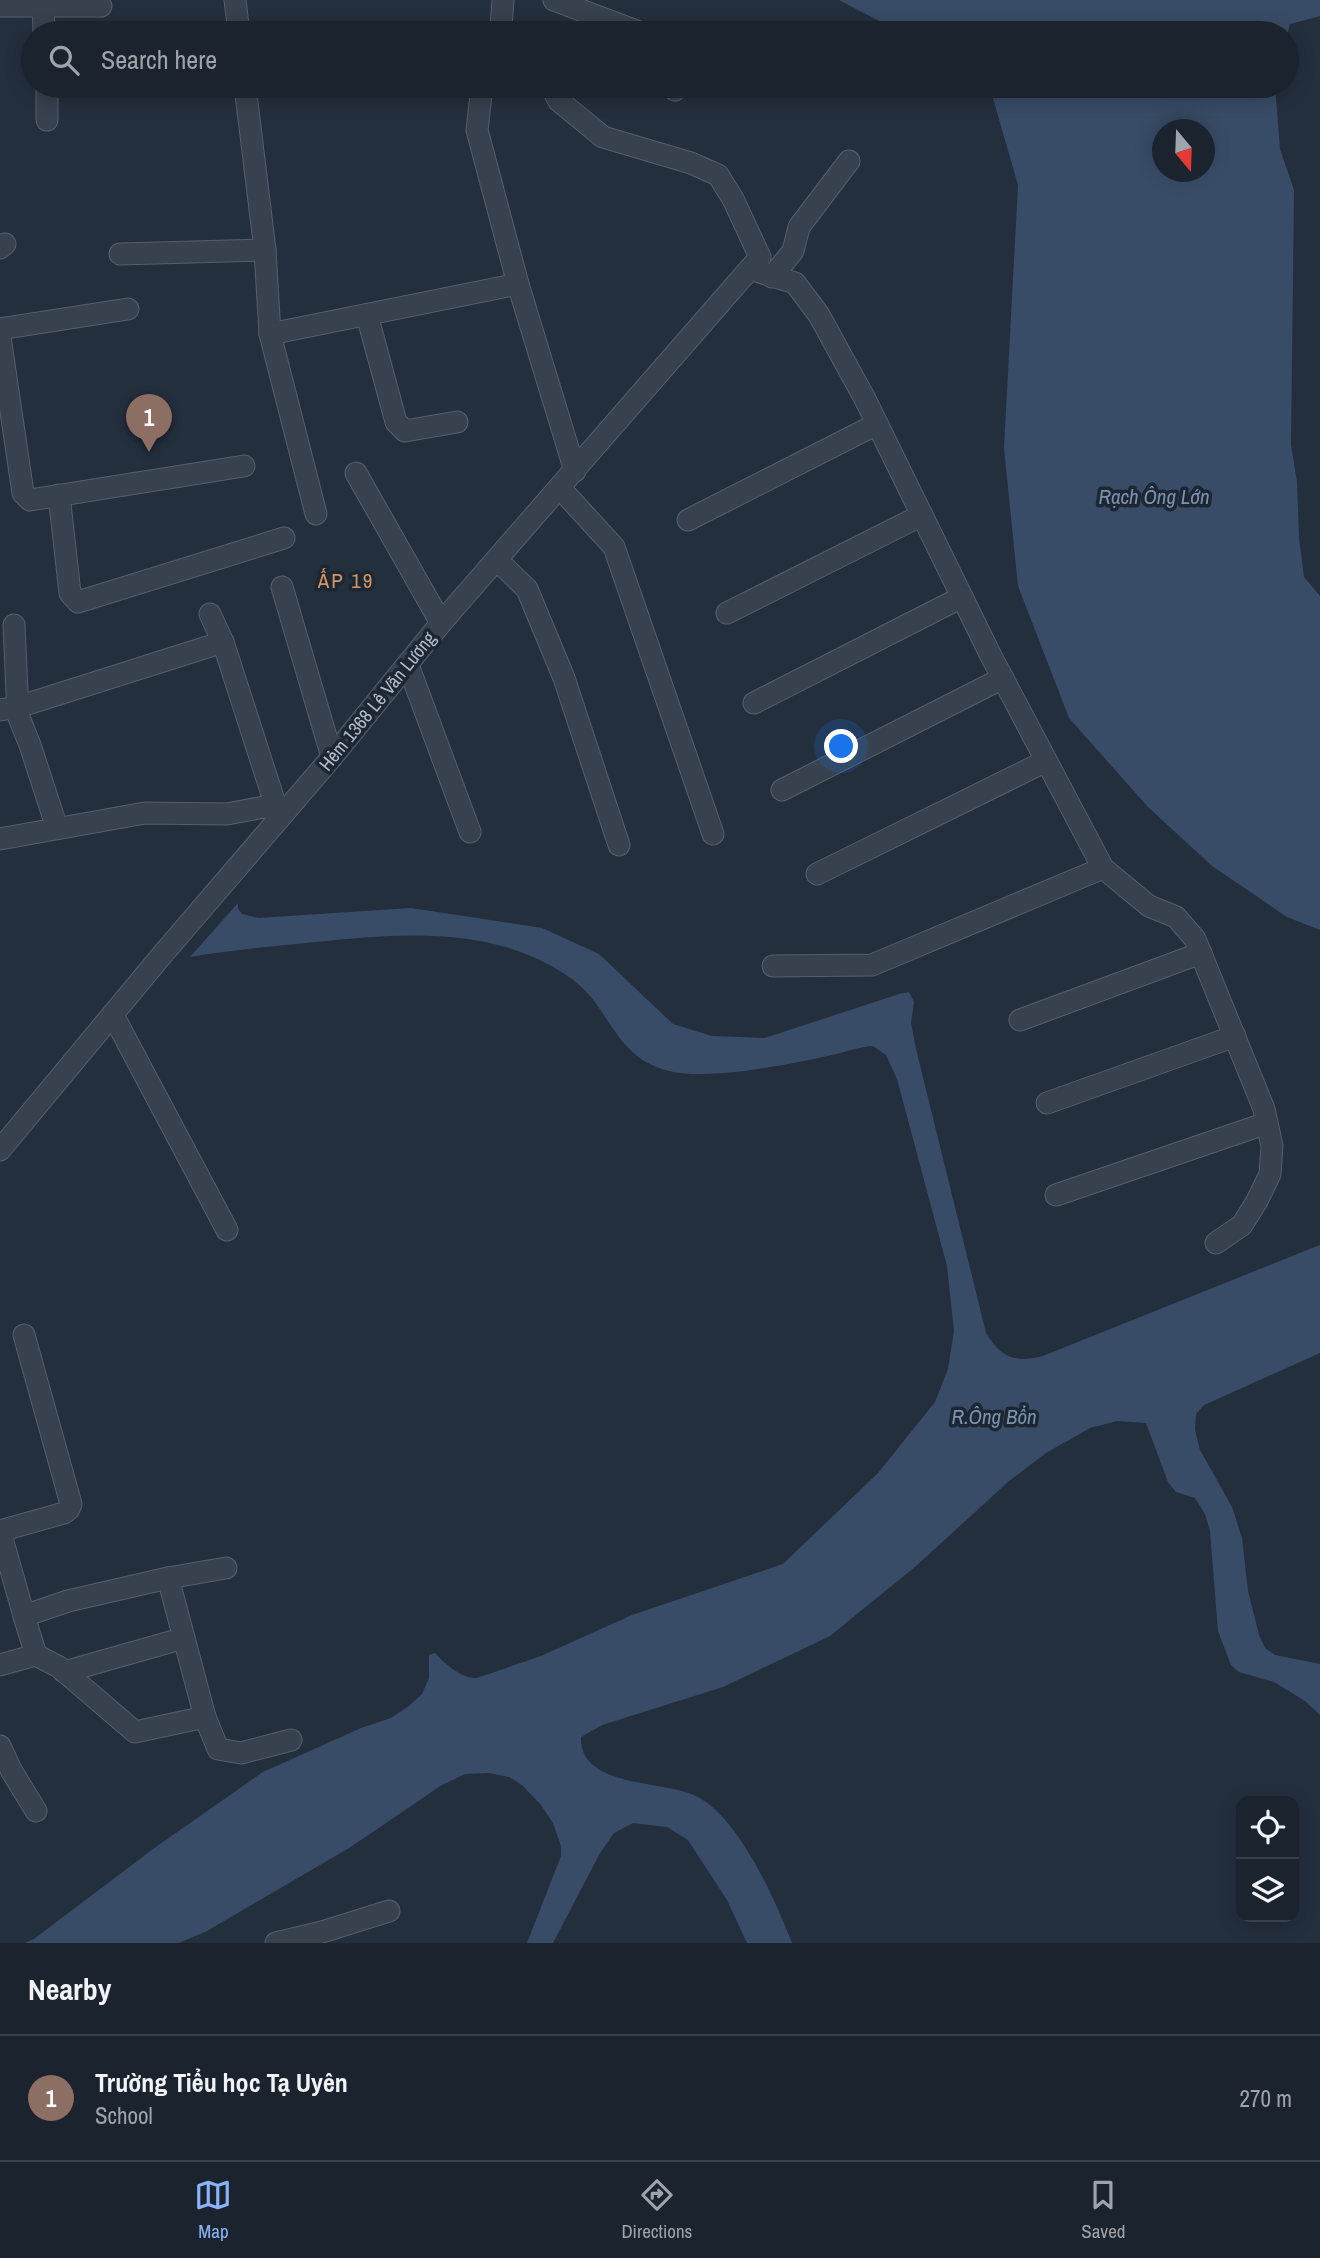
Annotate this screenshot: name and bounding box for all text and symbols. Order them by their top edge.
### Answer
search box [21,21,1299,98]
icon: search [45,41,83,79]
text: Search here [101,42,217,77]
north arrow [1152,119,1215,182]
pin: 1 [126,394,172,452]
water label: Rạch Ông Lớn [1098,482,1210,511]
district label: ẤP 19 [317,566,374,595]
street label: Hẻm 1368 Lê Văn Lương [313,626,441,776]
your location [824,729,858,763]
water label: R.Ông Bổn [951,1402,1037,1431]
map controls [1236,1796,1299,1922]
button: locate [1236,1796,1299,1859]
button: layers [1236,1859,1299,1922]
text: Nearby [28,1969,111,2009]
text: Trường Tiểu học Tạ Uyên [95,2065,348,2100]
text: 1 [46,2083,56,2114]
text: 270 m [1240,2083,1292,2114]
text: School [95,2100,153,2131]
tab: Map [194,2176,232,2244]
tab: Directions [621,2176,692,2244]
tab: Saved [1081,2176,1126,2244]

